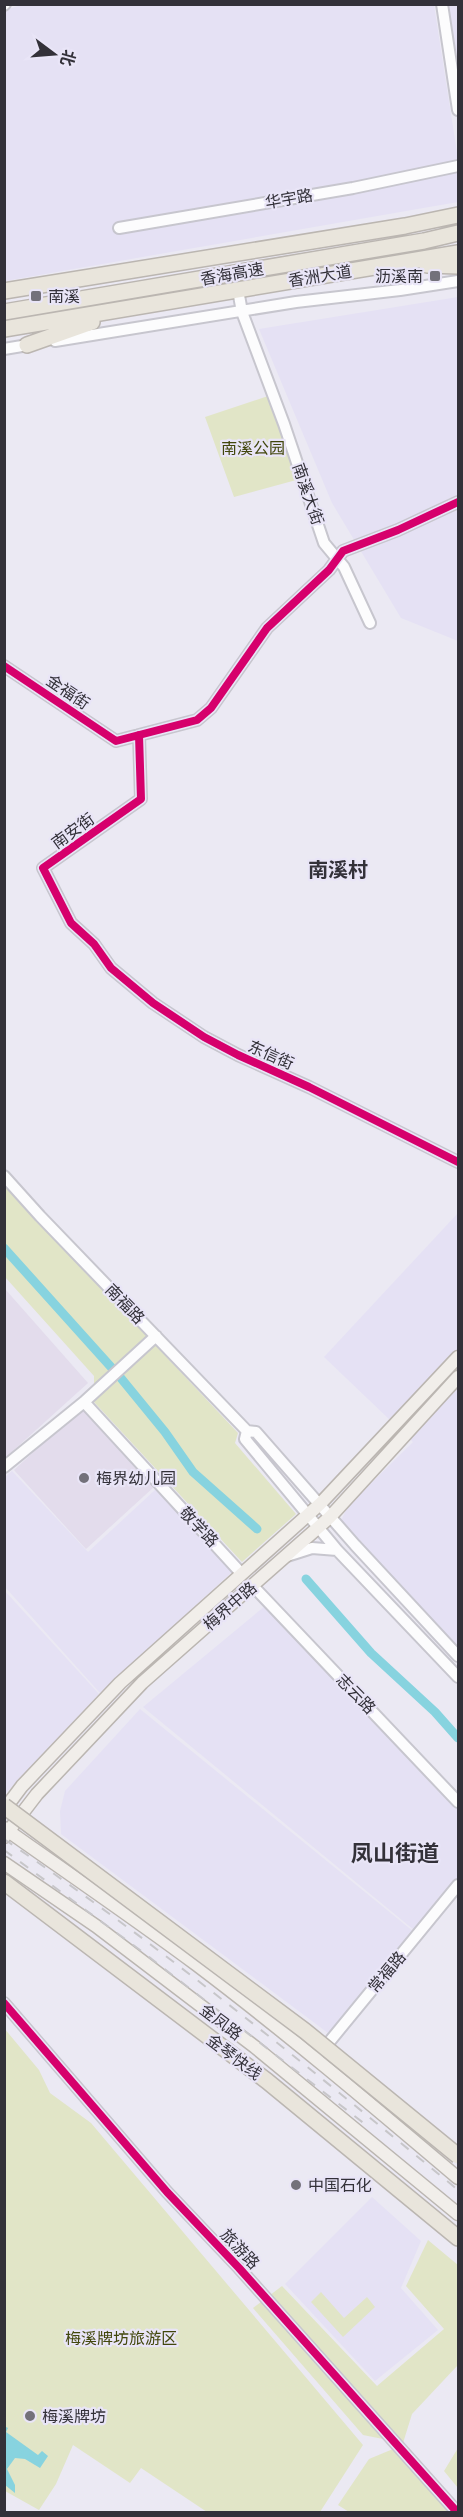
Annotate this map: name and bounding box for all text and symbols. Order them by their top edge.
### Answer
north arrow [24,24,84,84]
text: 北 [57,48,79,68]
street label: 华宇路 [264,185,314,213]
street label: 香海高速 [199,259,265,289]
street label: 香洲大道 [287,262,353,290]
place label: 沥溪南 [375,267,423,286]
marker: 沥溪南 [428,269,442,283]
place label: 南溪 [48,287,80,306]
marker: 南溪 [29,289,43,303]
park label: 南溪公园 [221,439,285,458]
street label: 南溪大街 [289,461,327,527]
street label: 金福街 [43,671,93,713]
street label: 南安街 [48,809,98,853]
district label: 南溪村 [308,858,368,882]
street label: 东信街 [245,1037,297,1073]
street label: 南福路 [101,1280,149,1328]
place label: 梅界幼儿园 [96,1469,176,1488]
marker: 梅界幼儿园 [77,1471,91,1485]
street label: 敬学路 [176,1503,222,1551]
street label: 梅界中路 [200,1578,260,1634]
street label: 志云路 [332,1670,380,1718]
district label: 凤山街道 [351,1841,439,1866]
street label: 常福路 [364,1948,410,1996]
street label: 金凤路 [196,2000,246,2044]
street label: 金琴快线 [203,2030,265,2084]
place label: 中国石化 [308,2176,372,2195]
marker: 中国石化 [289,2178,303,2192]
street label: 旅游路 [217,2225,263,2273]
park label: 梅溪牌坊旅游区 [65,2329,177,2348]
place label: 梅溪牌坊 [42,2407,106,2426]
marker: 梅溪牌坊 [23,2409,37,2423]

